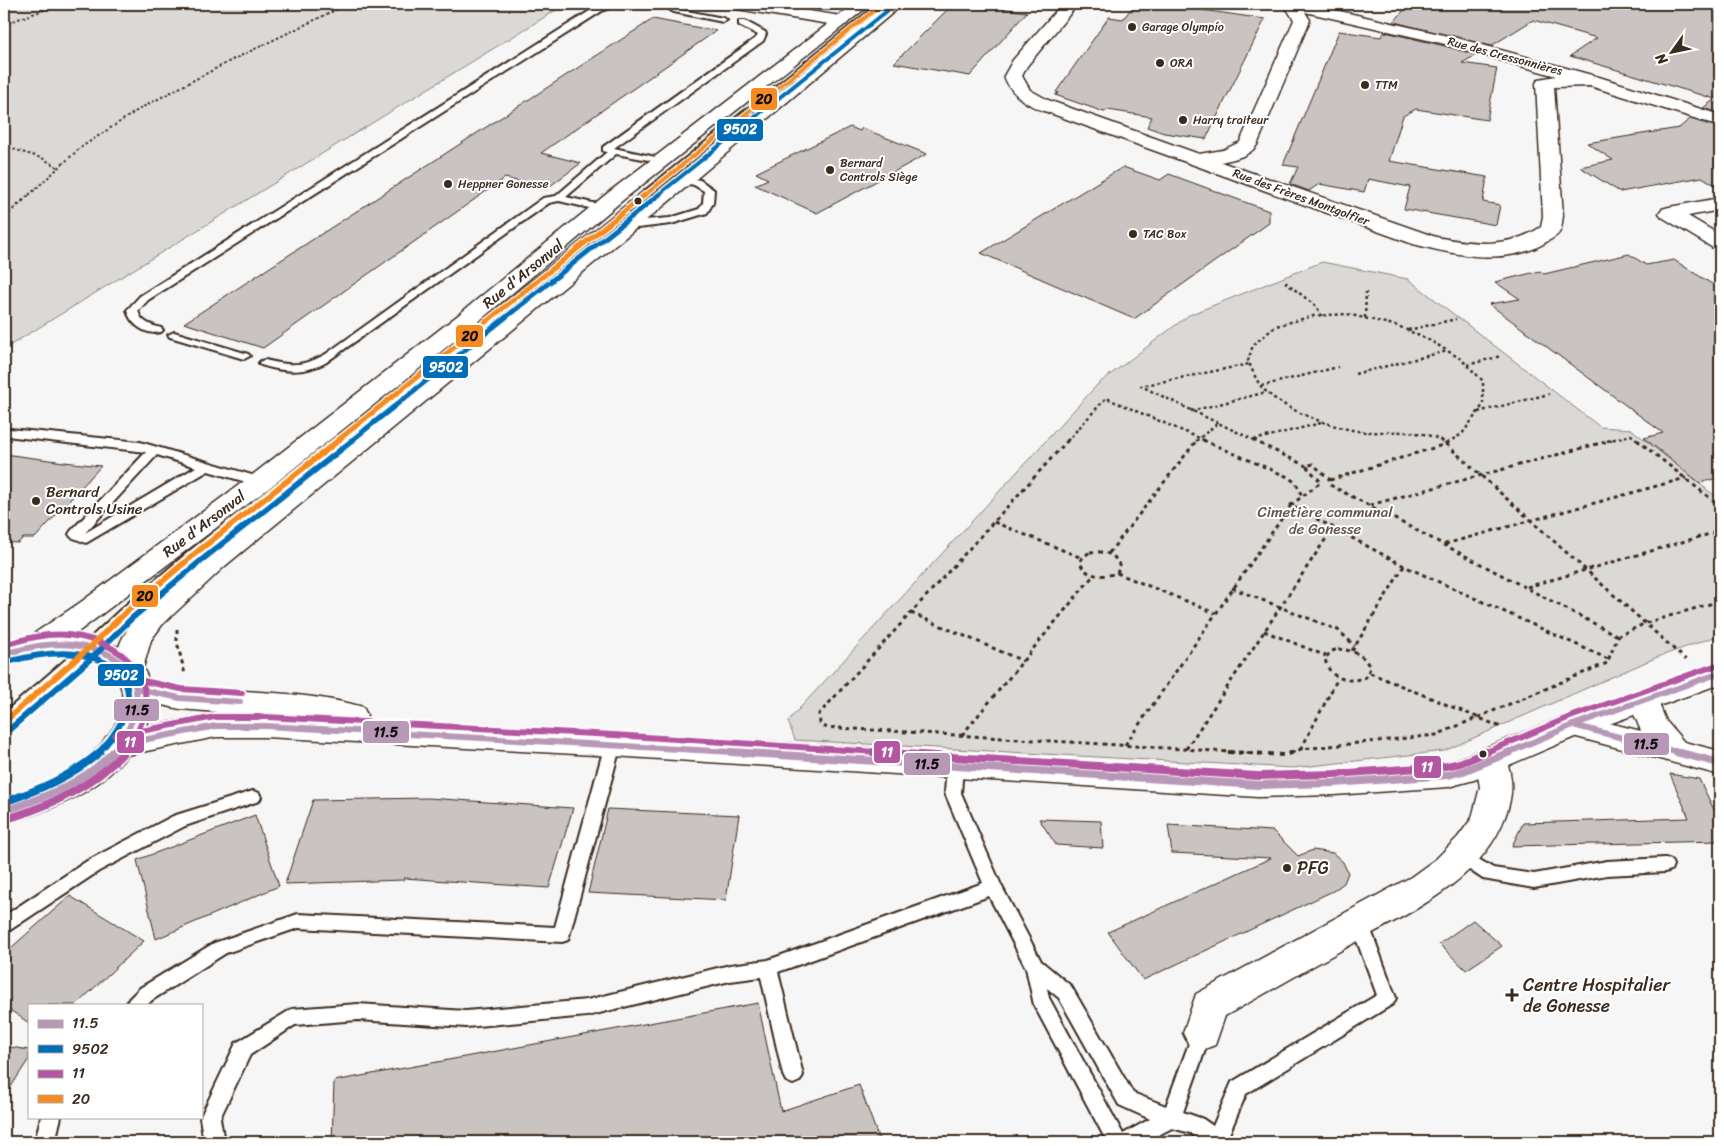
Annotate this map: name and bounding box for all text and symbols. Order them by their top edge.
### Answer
place label: Garage Olympío [1142,16,1224,38]
marker: Garage Olympío [1126,21,1138,33]
north arrow [1646,28,1696,78]
street label: Rue des Cressonnières [1445,30,1565,82]
text: N [1648,48,1675,71]
place label: ORA [1170,52,1193,74]
marker: ORA [1154,57,1166,69]
place label: TTM [1375,74,1398,96]
marker: TTM [1359,79,1371,91]
line badge: 20 [750,87,778,111]
text: 20 [755,87,773,112]
place label: Harry traiteur [1193,109,1269,131]
marker: Harry traiteur [1177,114,1189,126]
text: 9502 [723,117,758,142]
line badge: 9502 [716,118,764,142]
place label: Bernard Controls Siège [840,152,918,188]
street label: Rue des Frères Montgolfier [1230,162,1373,232]
marker: Bernard Controls Siège [824,164,836,176]
place label: Heppner Gonesse [458,173,549,195]
marker: Heppner Gonesse [442,178,454,190]
unlabelled marker [633,196,643,206]
place label: TAC Box [1143,223,1188,245]
marker: TAC Box [1127,228,1139,240]
street label: Rue d'Arsonval [476,232,570,315]
line badge: 20 [455,324,484,348]
text: 20 [461,324,479,349]
line badge: 9502 [422,355,469,379]
text: 9502 [429,355,464,380]
place label: Bernard Controls Usine [46,479,143,522]
street label: Rue d'Arsonval [157,483,252,564]
marker: Bernard Controls Usine [30,495,42,507]
park label: Cimetière communal de Gonesse [1258,499,1393,542]
line badge: 20 [131,584,159,608]
text: 20 [136,584,154,609]
line badge: 9502 [97,663,145,687]
text: 9502 [104,663,139,688]
line badge: 11.5 [113,698,160,722]
text: 11.5 [125,698,150,723]
line badge: 11.5 [362,720,410,744]
text: 11.5 [374,720,399,745]
line badge: 11 [116,730,145,754]
text: 11 [124,730,136,755]
line badge: 11.5 [1623,732,1670,756]
text: 11.5 [1634,732,1659,757]
line badge: 11 [873,740,901,764]
text: 11 [881,740,893,765]
unlabelled marker [1478,749,1488,759]
line badge: 11.5 [903,752,951,776]
text: 11.5 [915,752,940,777]
line badge: 11 [1413,755,1442,779]
text: 11 [1421,755,1433,780]
place label: PFG [1297,852,1329,884]
marker: PFG [1281,862,1293,874]
place label: Centre Hospitalier de Gonesse [1523,969,1671,1022]
marker: Centre Hospitalier de Gonesse [1505,988,1519,1002]
legend [28,1004,202,1118]
text: 11.5 [72,1010,99,1036]
text: 9502 [72,1036,109,1062]
text: 11 [72,1060,85,1086]
text: 20 [72,1086,90,1112]

